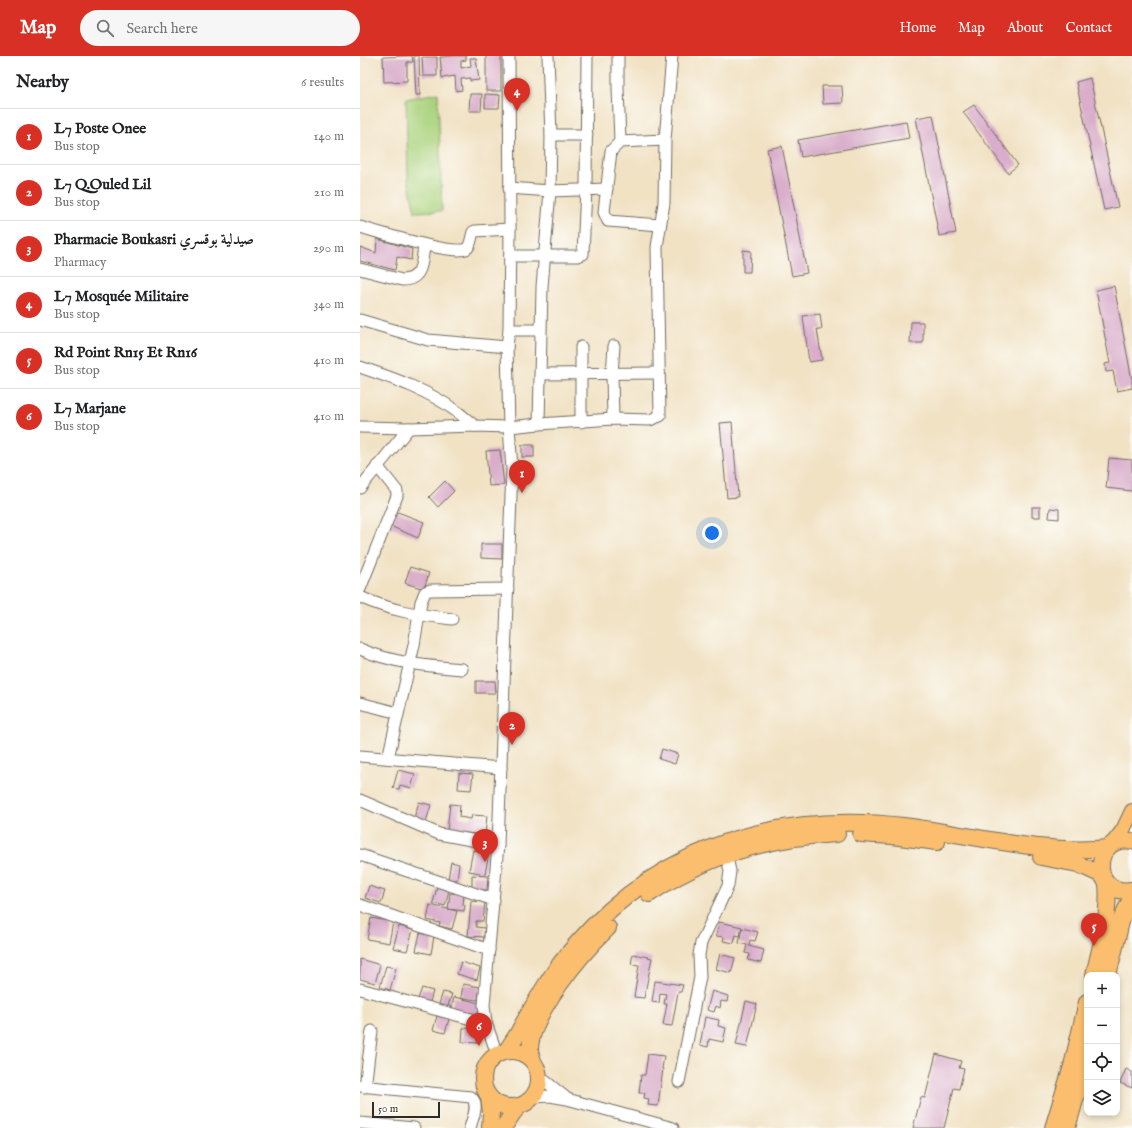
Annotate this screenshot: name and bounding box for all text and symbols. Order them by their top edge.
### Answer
search box [80,10,360,46]
text: Map [20,16,56,40]
icon: search [94,17,116,39]
text: Search here [126,19,198,38]
text: Home [900,19,936,37]
text: Map [958,19,985,37]
text: About [1007,19,1043,37]
text: Contact [1065,19,1112,37]
text: Nearby [16,72,69,93]
text: 6 results [301,74,344,91]
pin: 4 [504,78,530,111]
text: L7 Poste Onee [54,119,146,138]
text: 1 [27,128,31,145]
text: 140 m [314,128,344,145]
text: Bus stop [54,138,100,155]
text: L7 Q.Ouled Lil [54,175,151,194]
text: 2 [26,184,32,201]
text: 210 m [314,184,344,201]
text: Bus stop [54,194,100,211]
text: Pharmacie Boukasri صيدلية بوقسري [54,230,254,249]
text: 3 [27,240,31,257]
text: 290 m [313,240,344,257]
text: Pharmacy [54,254,106,271]
text: L7 Mosquée Militaire [54,287,189,306]
text: 4 [26,296,32,313]
text: 340 m [314,296,344,313]
text: Bus stop [54,306,100,323]
text: Rd Point Rn15 Et Rn16 [54,343,197,362]
text: 5 [27,352,31,369]
text: 410 m [314,352,344,369]
text: Bus stop [54,362,100,379]
text: L7 Marjane [54,399,126,418]
text: 6 [26,408,32,425]
text: 410 m [314,408,344,425]
text: Bus stop [54,418,100,435]
pin: 1 [509,460,535,493]
your location [702,523,722,543]
pin: 2 [499,712,525,745]
pin: 3 [472,829,498,862]
pin: 5 [1081,913,1107,946]
map controls [1084,972,1120,1116]
button: + [1084,972,1120,1008]
button: − [1084,1008,1120,1044]
pin: 6 [466,1013,492,1046]
button: locate [1084,1044,1120,1080]
button: layers [1084,1080,1120,1116]
scale bar [372,1100,440,1119]
text: 50 m [378,1102,398,1116]

